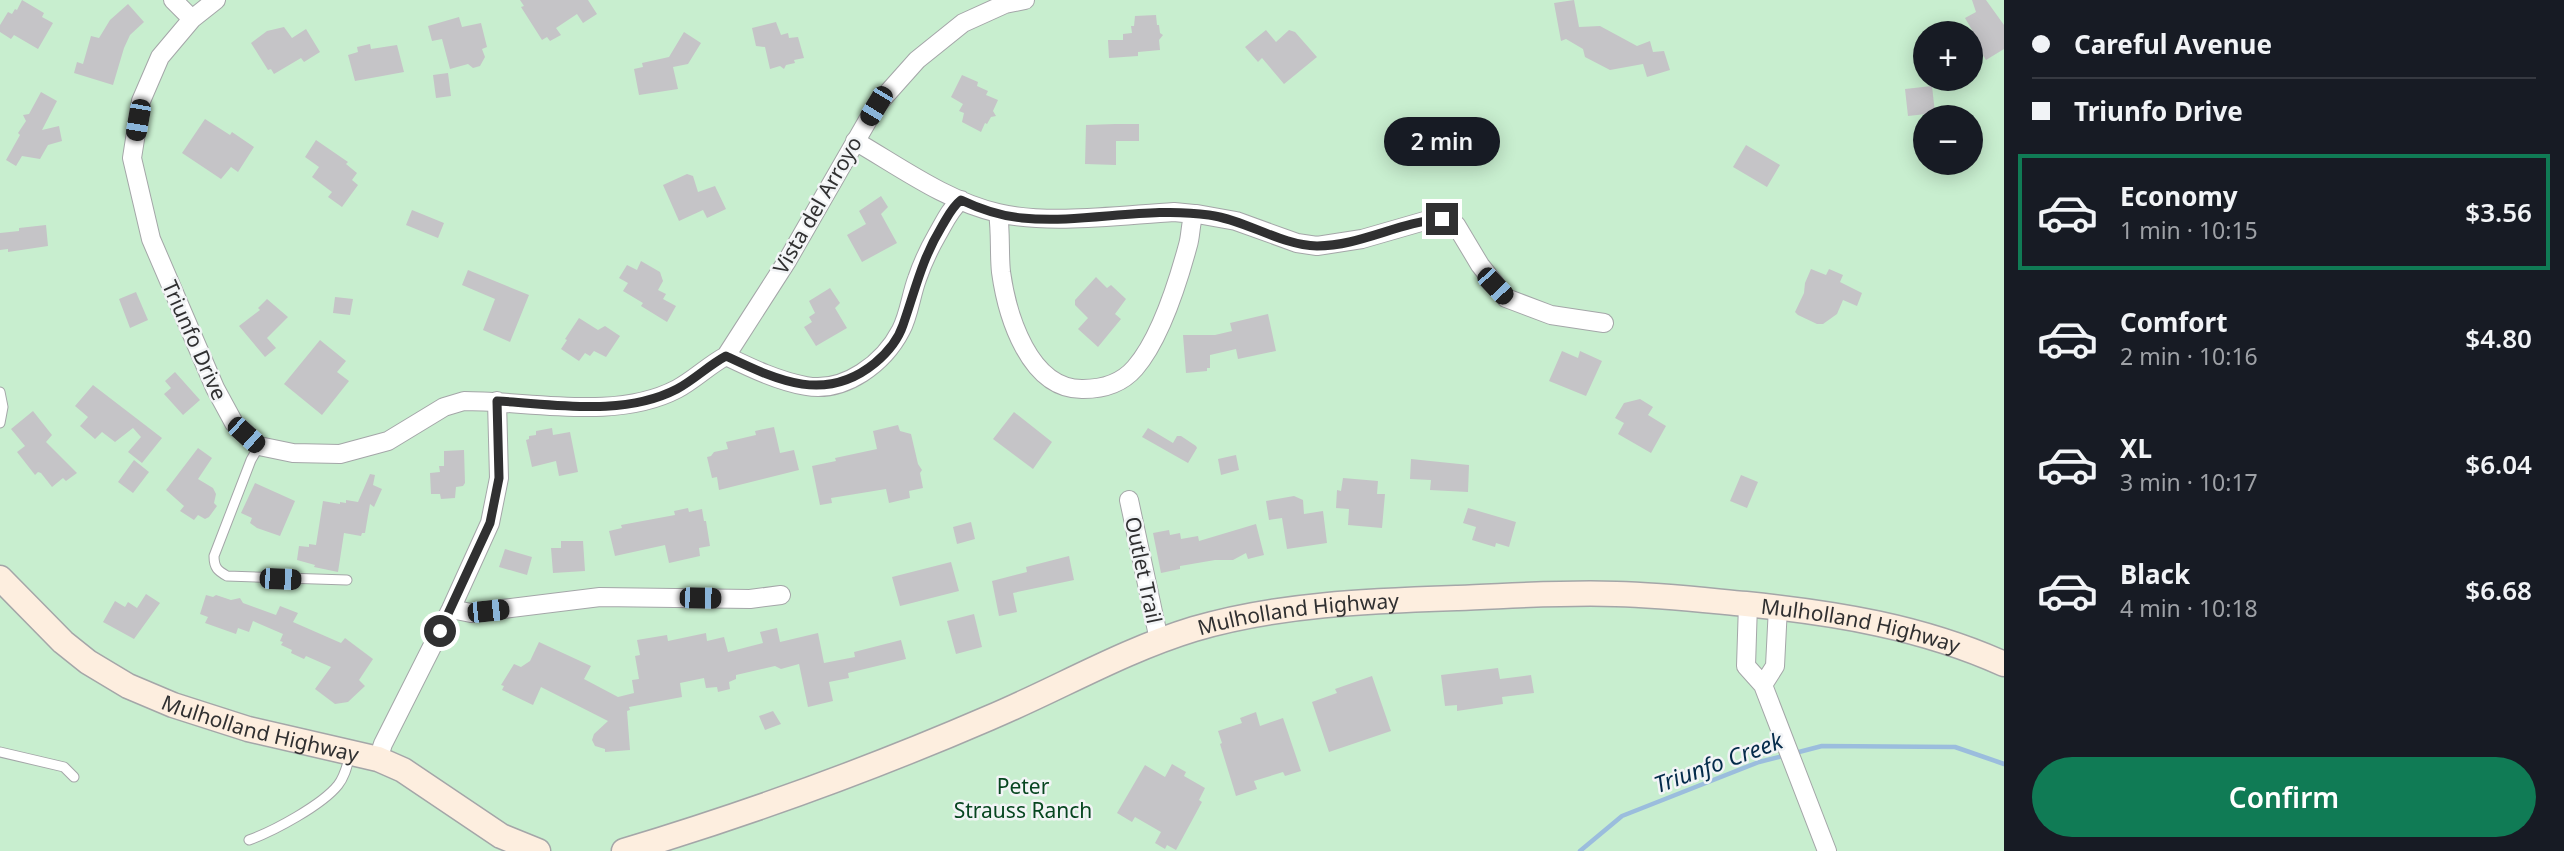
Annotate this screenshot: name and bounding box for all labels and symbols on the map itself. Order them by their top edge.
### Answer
car [857,83,896,129]
car [125,97,152,143]
callout: 2 min [1384,118,1500,166]
street label: Vista del Arroyo [766,131,868,279]
route end [1426,203,1458,235]
car [1473,263,1518,309]
street label: Triunfo Drive [156,276,234,404]
car [224,413,269,457]
street label: Outlet Trail [1119,514,1169,626]
car [259,568,302,590]
street label: Mulholland Highway [1194,586,1400,641]
car [679,587,722,609]
street label: Mulholland Highway [1759,592,1964,660]
car [467,598,510,624]
route start [424,615,456,647]
street label: Mulholland Highway [158,688,362,768]
water label: Triunfo Creek [1649,723,1788,800]
park label: Peter Strauss Ranch [954,772,1092,824]

